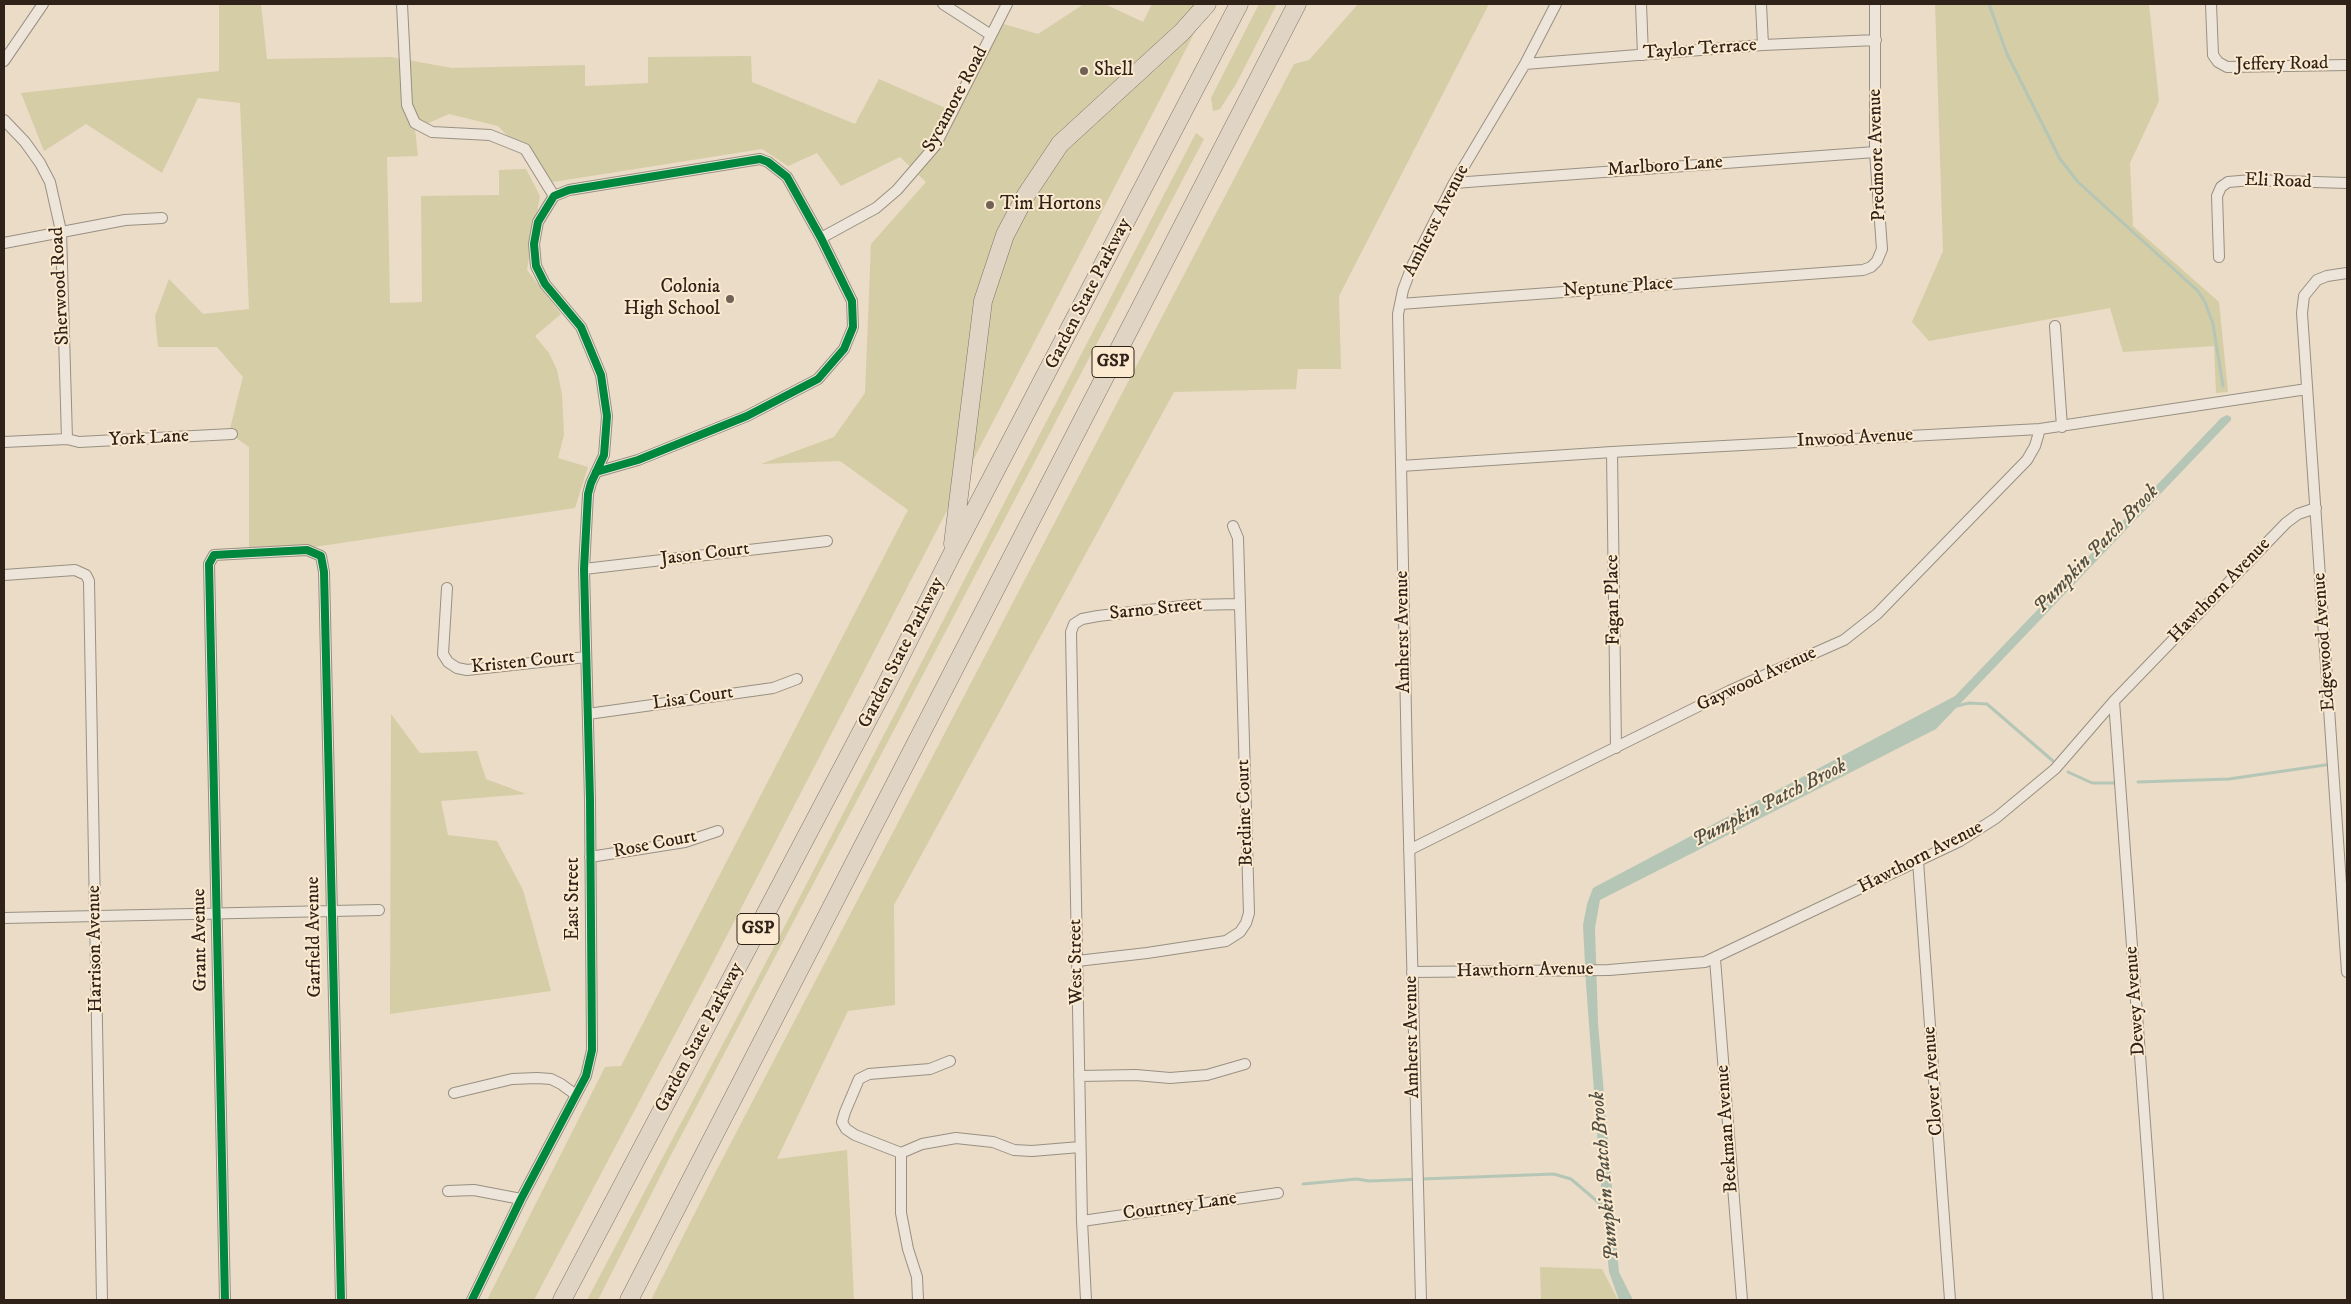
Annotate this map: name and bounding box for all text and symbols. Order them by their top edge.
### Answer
street label: Taylor Terrace [1642,35,1758,65]
street label: Sycamore Road [919,43,993,157]
street label: Jeffery Road [2235,53,2329,77]
place label: Shell [1094,60,1133,82]
marker: Shell [1078,65,1090,77]
street label: Predmore Avenue [1864,88,1892,222]
street label: Marlboro Lane [1606,152,1724,182]
street label: Amherst Avenue [1399,161,1475,281]
street label: Eli Road [2244,169,2312,195]
place label: Tim Hortons [1000,194,1101,216]
marker: Tim Hortons [984,199,996,211]
street label: Garden State Parkway [1041,215,1137,373]
street label: Sherwood Road [47,226,75,346]
street label: Neptune Place [1562,273,1674,303]
place label: Colonia High School [624,277,720,321]
marker: Colonia High School [724,293,736,305]
road number: GSP [1092,347,1134,378]
street label: Inwood Avenue [1796,425,1914,453]
street label: York Lane [109,426,189,452]
water label: Pumpkin Patch Brook [2029,481,2165,619]
street label: Hawthorn Avenue [2164,534,2276,648]
street label: Jason Court [659,538,751,572]
street label: Fagan Place [1602,554,1626,646]
street label: Amherst Avenue [1392,571,1416,693]
street label: Edgewood Avenue [2309,572,2341,712]
street label: Garden State Parkway [854,574,950,732]
street label: Sarno Street [1108,594,1204,626]
street label: Gaywood Avenue [1694,642,1820,718]
street label: Kristen Court [470,646,576,680]
street label: Lisa Court [651,682,735,716]
water label: Pumpkin Patch Brook [1689,755,1851,853]
street label: Berdine Court [1233,759,1259,867]
street label: Hawthorn Avenue [1855,817,1987,899]
street label: Rose Court [611,826,699,864]
street label: East Street [563,858,585,940]
street label: Garfield Avenue [303,876,327,998]
street label: Harrison Avenue [83,885,109,1013]
street label: Grant Avenue [189,888,213,992]
road number: GSP [737,914,779,944]
street label: West Street [1065,919,1089,1005]
street label: Dewey Avenue [2121,945,2151,1057]
street label: Hawthorn Avenue [1456,958,1594,984]
street label: Garden State Parkway [651,959,749,1117]
street label: Amherst Avenue [1401,976,1425,1098]
street label: Clover Avenue [1919,1026,1949,1136]
street label: Beekman Avenue [1712,1064,1744,1194]
water label: Pumpkin Patch Brook [1587,1090,1625,1262]
street label: Courtney Lane [1122,1188,1238,1226]

